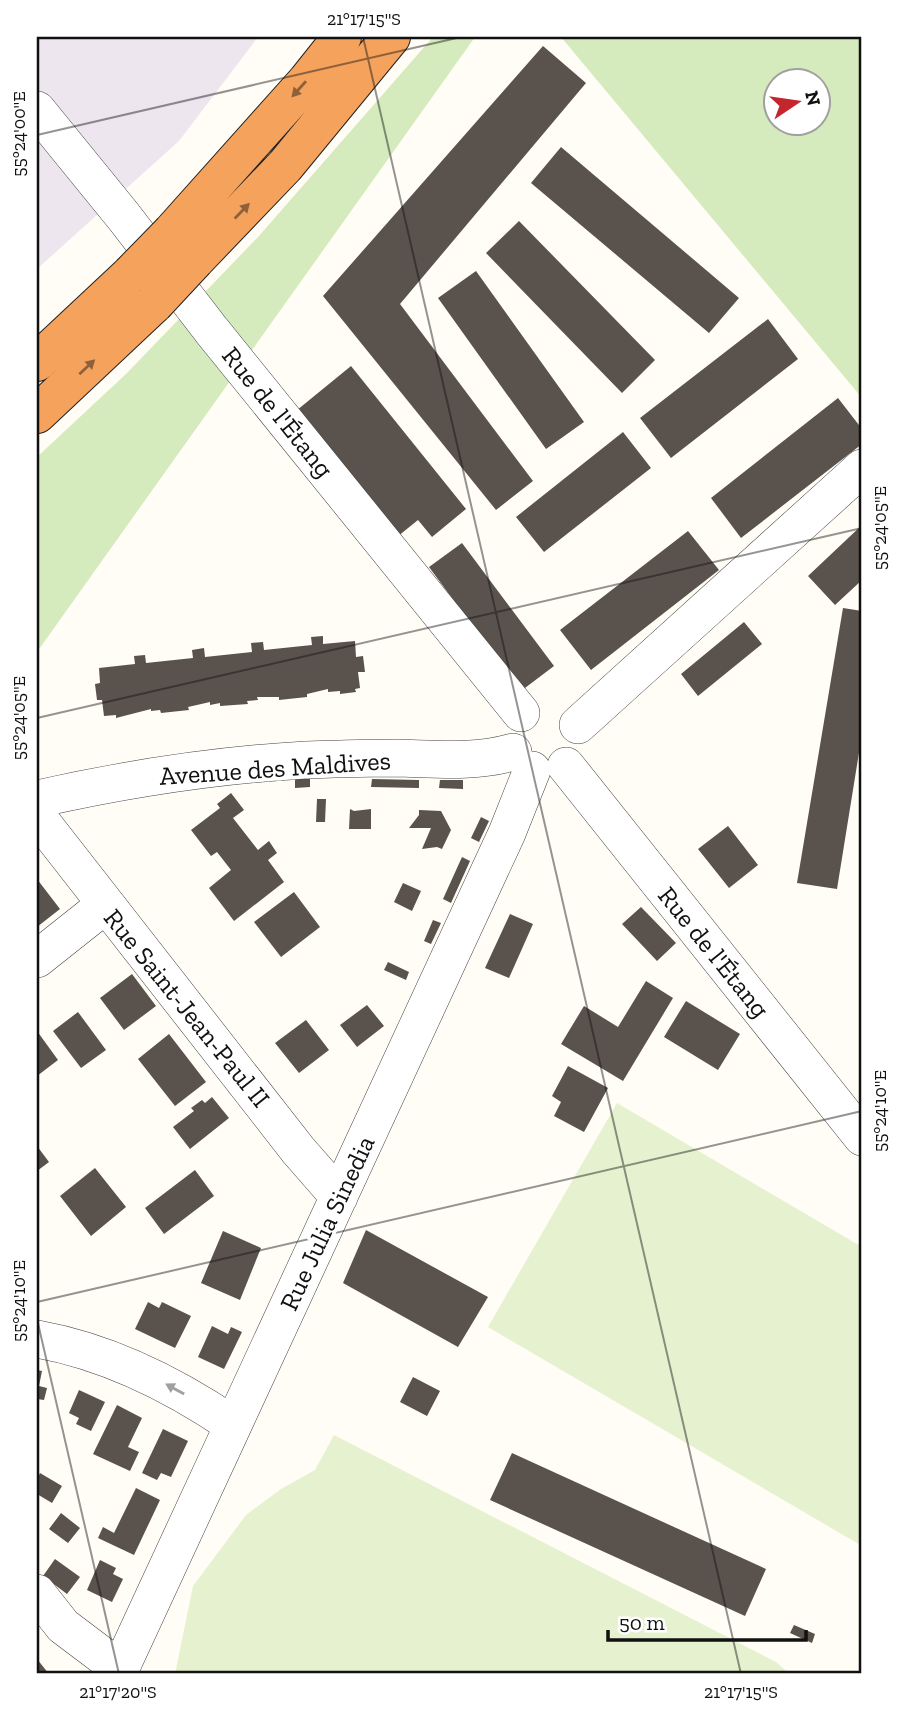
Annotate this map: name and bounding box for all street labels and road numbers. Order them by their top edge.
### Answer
street label: Rue de l'Étang [215,340,341,484]
street label: Avenue des Maldives [158,744,392,792]
street label: Rue de l'Étang [651,880,777,1024]
street label: Rue Saint-Jean-Paul II [97,902,277,1114]
street label: Rue Julia Sinedia [273,1130,382,1316]

